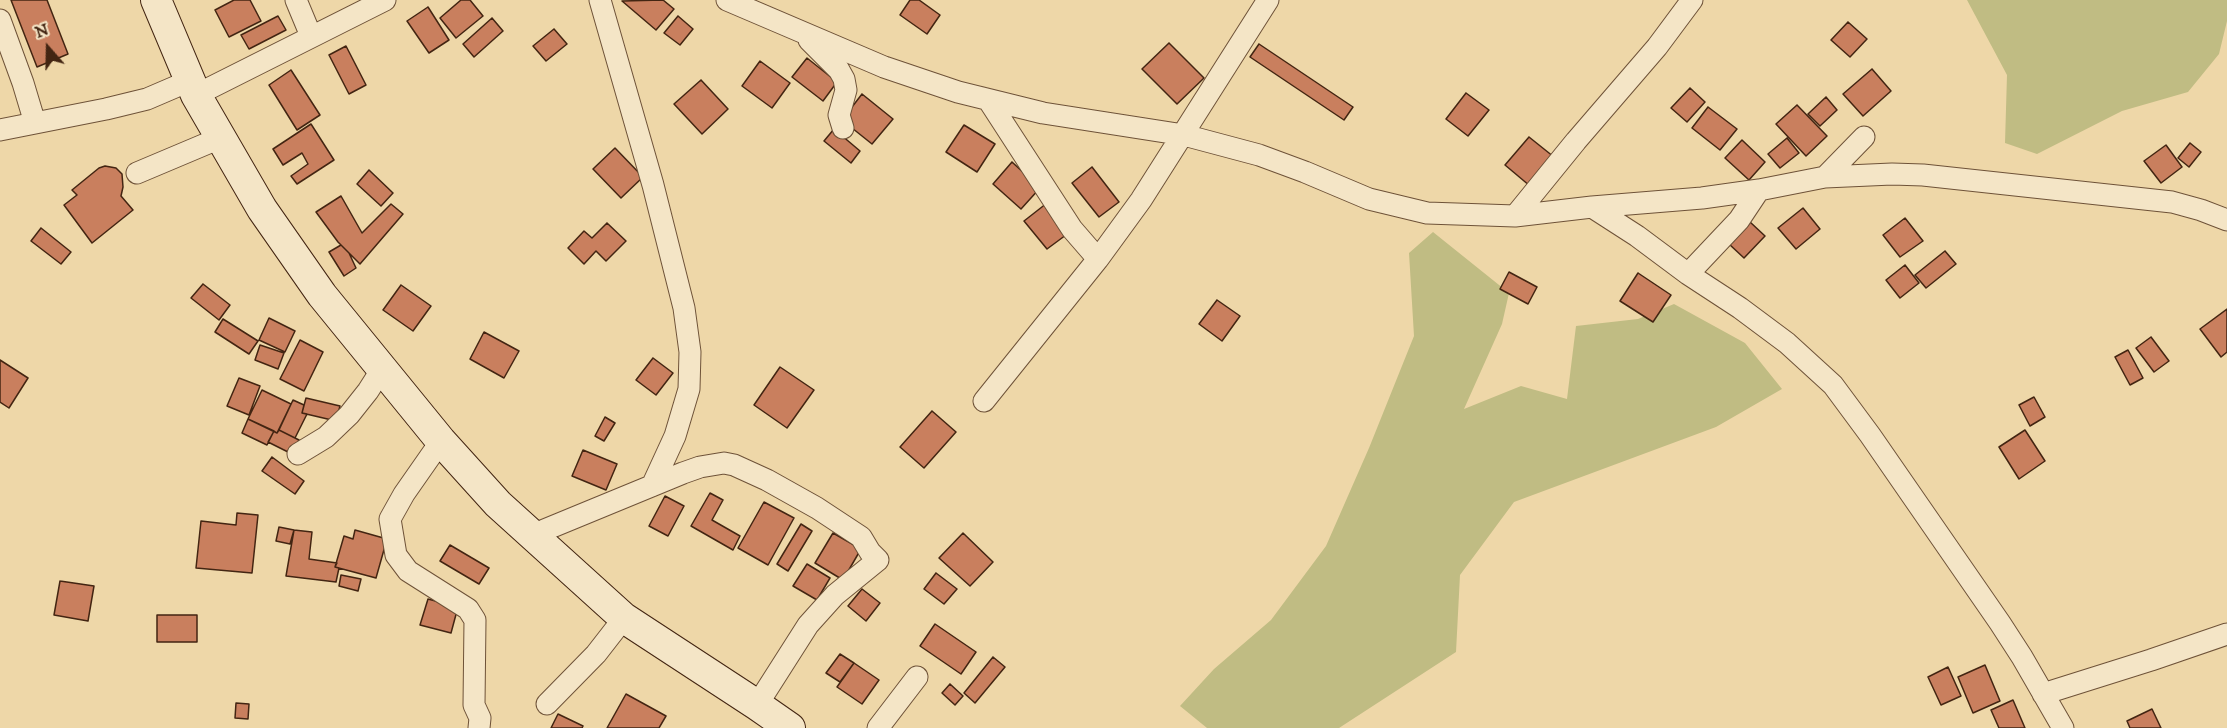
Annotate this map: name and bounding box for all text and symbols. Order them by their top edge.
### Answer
north arrow [18,18,78,78]
text: N [32,19,51,43]

